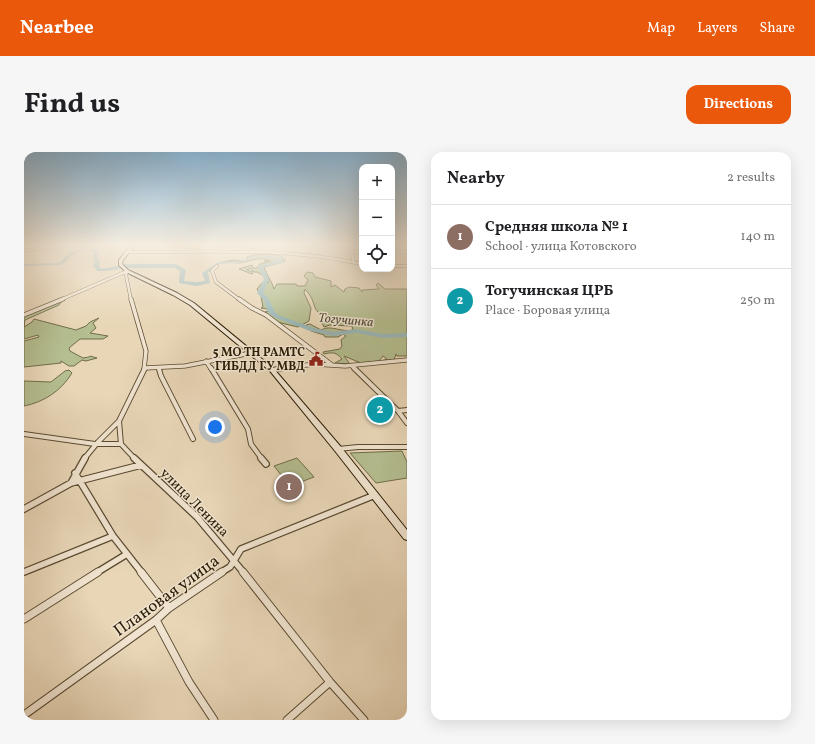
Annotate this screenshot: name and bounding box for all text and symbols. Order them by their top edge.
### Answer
text: Nearbee [20,15,94,41]
text: Map [647,19,675,38]
text: Layers [697,19,737,38]
text: Share [759,19,795,38]
text: Find us [24,85,120,124]
button: Directions [686,85,791,124]
map controls [359,164,395,272]
button: + [359,164,395,200]
text: Nearby [447,167,505,190]
text: 2 results [727,169,775,187]
button: − [359,200,395,236]
text: Средняя школа № 1 [485,217,628,238]
text: 1 [457,228,463,246]
text: 140 m [741,228,775,246]
button: locate [359,236,395,272]
text: School · улица Котовского [485,238,637,256]
text: Тогучинская ЦРБ [485,281,614,302]
text: 2 [457,292,463,310]
text: 250 m [740,292,775,310]
text: Place · Боровая улица [485,302,610,320]
water label: Тогучинка [318,310,374,332]
place label: 5 МО ТН РАМТС ГИБДД ГУ МВД [213,345,305,375]
public building icon: 5 МО ТН РАМТС ГИБДД ГУ МВД [308,351,324,367]
pin: 2 [367,395,393,425]
your location [205,417,225,437]
street label: улица Ленина [155,464,233,542]
pin: 1 [276,472,302,502]
street label: Плановая улица [109,550,225,643]

